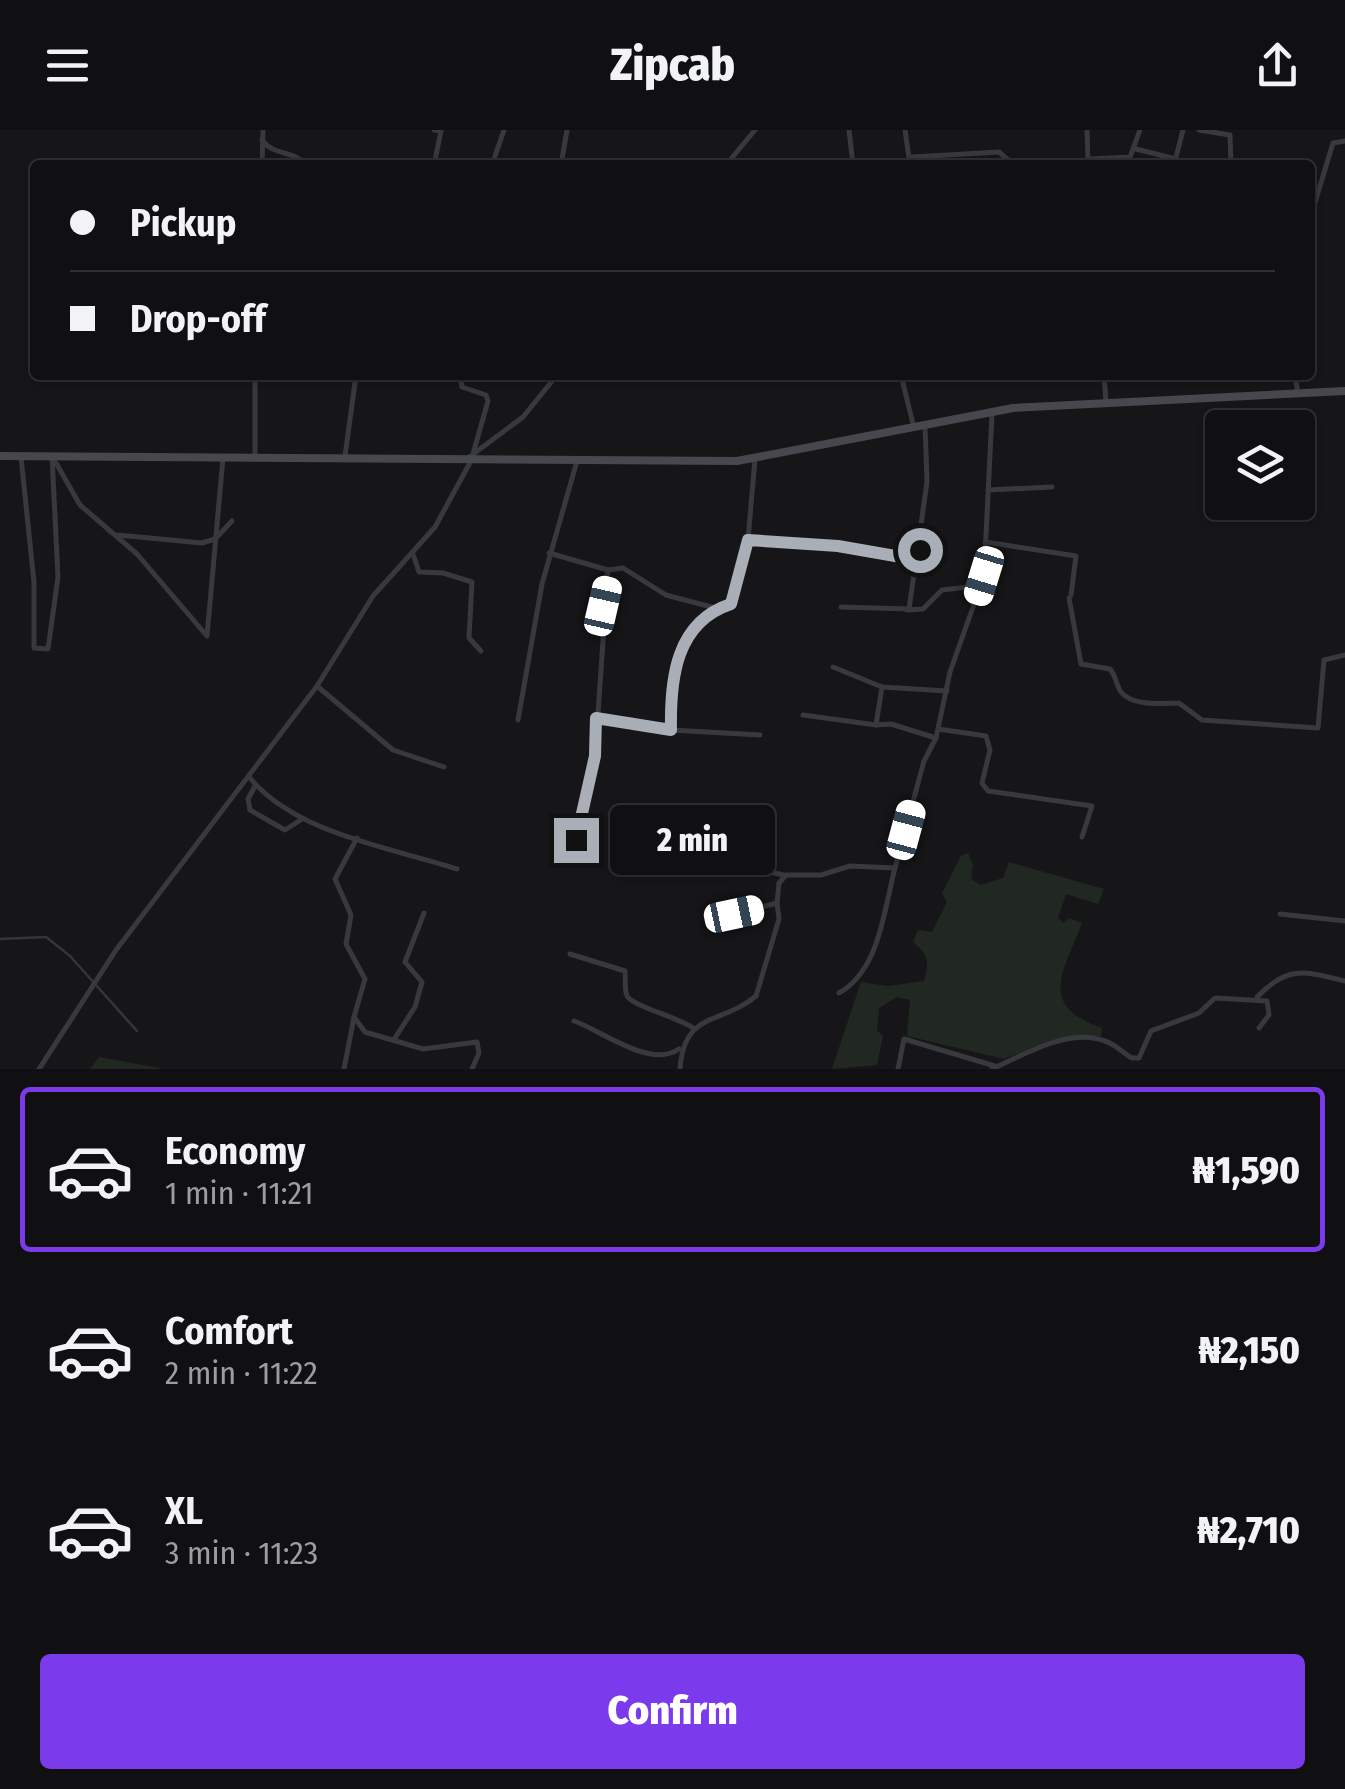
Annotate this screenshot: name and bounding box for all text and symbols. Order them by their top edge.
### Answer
icon: menu [40,38,95,93]
text: Zipcab [610,38,735,92]
icon: share [1250,38,1305,93]
text: Pickup [130,200,236,246]
text: Drop-off [130,296,266,342]
map controls [1205,410,1315,520]
button: layers [1205,410,1315,520]
route start [898,528,943,573]
car [961,543,1007,609]
car [582,573,624,639]
car [884,797,928,863]
callout: 2 min [611,805,776,875]
route end [554,818,599,863]
text: 2 min [657,821,728,859]
car [702,893,766,935]
icon: car [45,1125,135,1215]
text: Economy [165,1128,305,1174]
text: ₦1,590 [1193,1147,1300,1193]
text: 1 min · 11:21 [165,1174,314,1212]
icon: car [45,1305,135,1395]
text: Comfort [165,1308,293,1354]
text: ₦2,150 [1198,1327,1300,1373]
text: 2 min · 11:22 [165,1354,318,1392]
icon: car [45,1485,135,1575]
text: XL [165,1488,203,1534]
text: ₦2,710 [1197,1507,1300,1553]
text: 3 min · 11:23 [165,1534,318,1572]
button: Confirm [40,1654,1305,1769]

